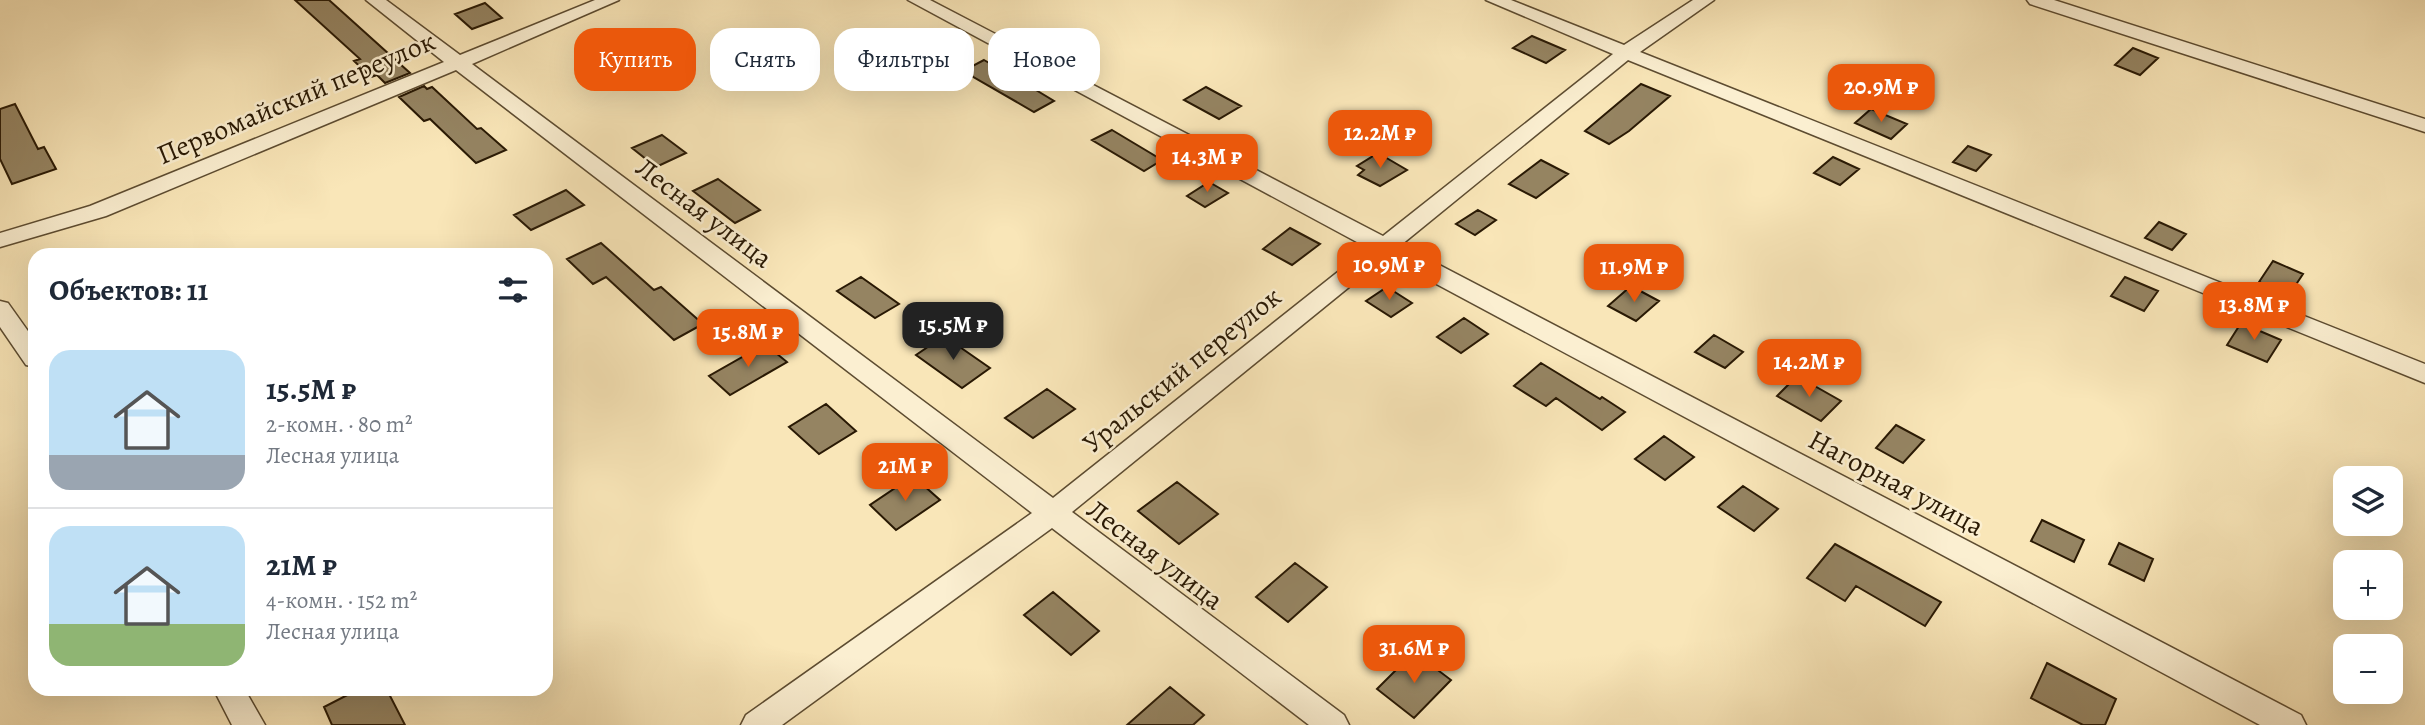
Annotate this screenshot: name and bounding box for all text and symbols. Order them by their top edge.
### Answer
street label: Первомайский переулок [151,22,441,174]
chip: Купить [574,28,696,91]
chip: Снять [710,28,820,91]
chip: Фильтры [834,28,974,91]
chip: Новое [988,28,1100,91]
pin: 20.9M ₽ [1816,64,1946,124]
text: 20.9M ₽ [1844,71,1918,102]
pin: 12.2M ₽ [1315,110,1445,170]
text: 12.2M ₽ [1344,117,1416,148]
pin: 14.3M ₽ [1142,134,1272,194]
text: 14.3M ₽ [1172,141,1242,172]
street label: Лесная улица [628,149,780,277]
pin: 10.9M ₽ [1324,243,1454,302]
pin: 11.9M ₽ [1569,244,1699,304]
text: 10.9M ₽ [1353,249,1425,280]
text: 11.9M ₽ [1600,251,1668,282]
text: Объектов: 11 [49,270,208,310]
icon: filters [494,271,532,309]
street label: Уральский переулок [1075,278,1289,462]
pin: 13.8M ₽ [2189,282,2319,342]
text: 13.8M ₽ [2219,289,2289,320]
pin: 15.5M ₽ [888,302,1018,362]
text: 15.5M ₽ [918,309,988,340]
pin: 15.8M ₽ [683,310,813,369]
text: 15.8M ₽ [713,316,783,347]
pin: 14.2M ₽ [1744,340,1874,399]
text: 14.2M ₽ [1773,346,1845,377]
text: 15.5M ₽ [266,369,356,409]
icon: home [105,378,189,462]
text: 2-комн. · 80 m² [266,409,412,440]
street label: Нагорная улица [1802,421,1991,545]
text: Лесная улица [266,440,399,471]
pin: 21M ₽ [856,444,954,503]
text: 21M ₽ [878,450,932,481]
map controls [2333,466,2403,704]
button: layers [2333,466,2403,536]
street label: Лесная улица [1079,491,1231,619]
text: 21M ₽ [266,545,337,585]
button: + [2333,550,2403,620]
icon: home [105,554,189,638]
text: 4-комн. · 152 m² [266,585,417,616]
text: Лесная улица [266,616,399,647]
pin: 31.6M ₽ [1349,626,1479,685]
text: 31.6M ₽ [1379,632,1449,663]
button: − [2333,634,2403,704]

